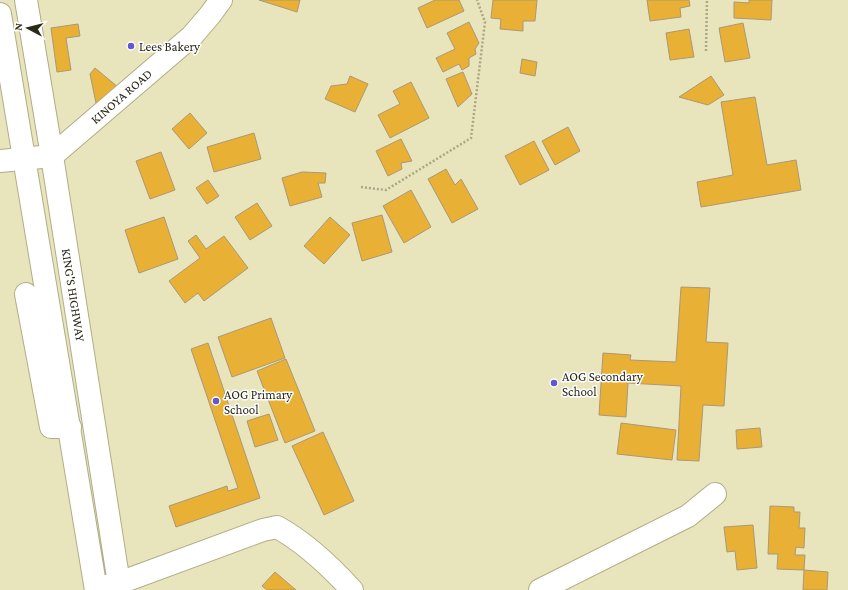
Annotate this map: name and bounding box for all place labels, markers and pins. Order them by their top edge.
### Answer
place label: Lees Bakery [139,39,201,54]
marker: Lees Bakery [126,41,136,51]
place label: AOG Secondary School [562,369,644,399]
marker: AOG Secondary School [549,378,559,388]
place label: AOG Primary School [224,387,293,417]
marker: AOG Primary School [211,396,221,406]

